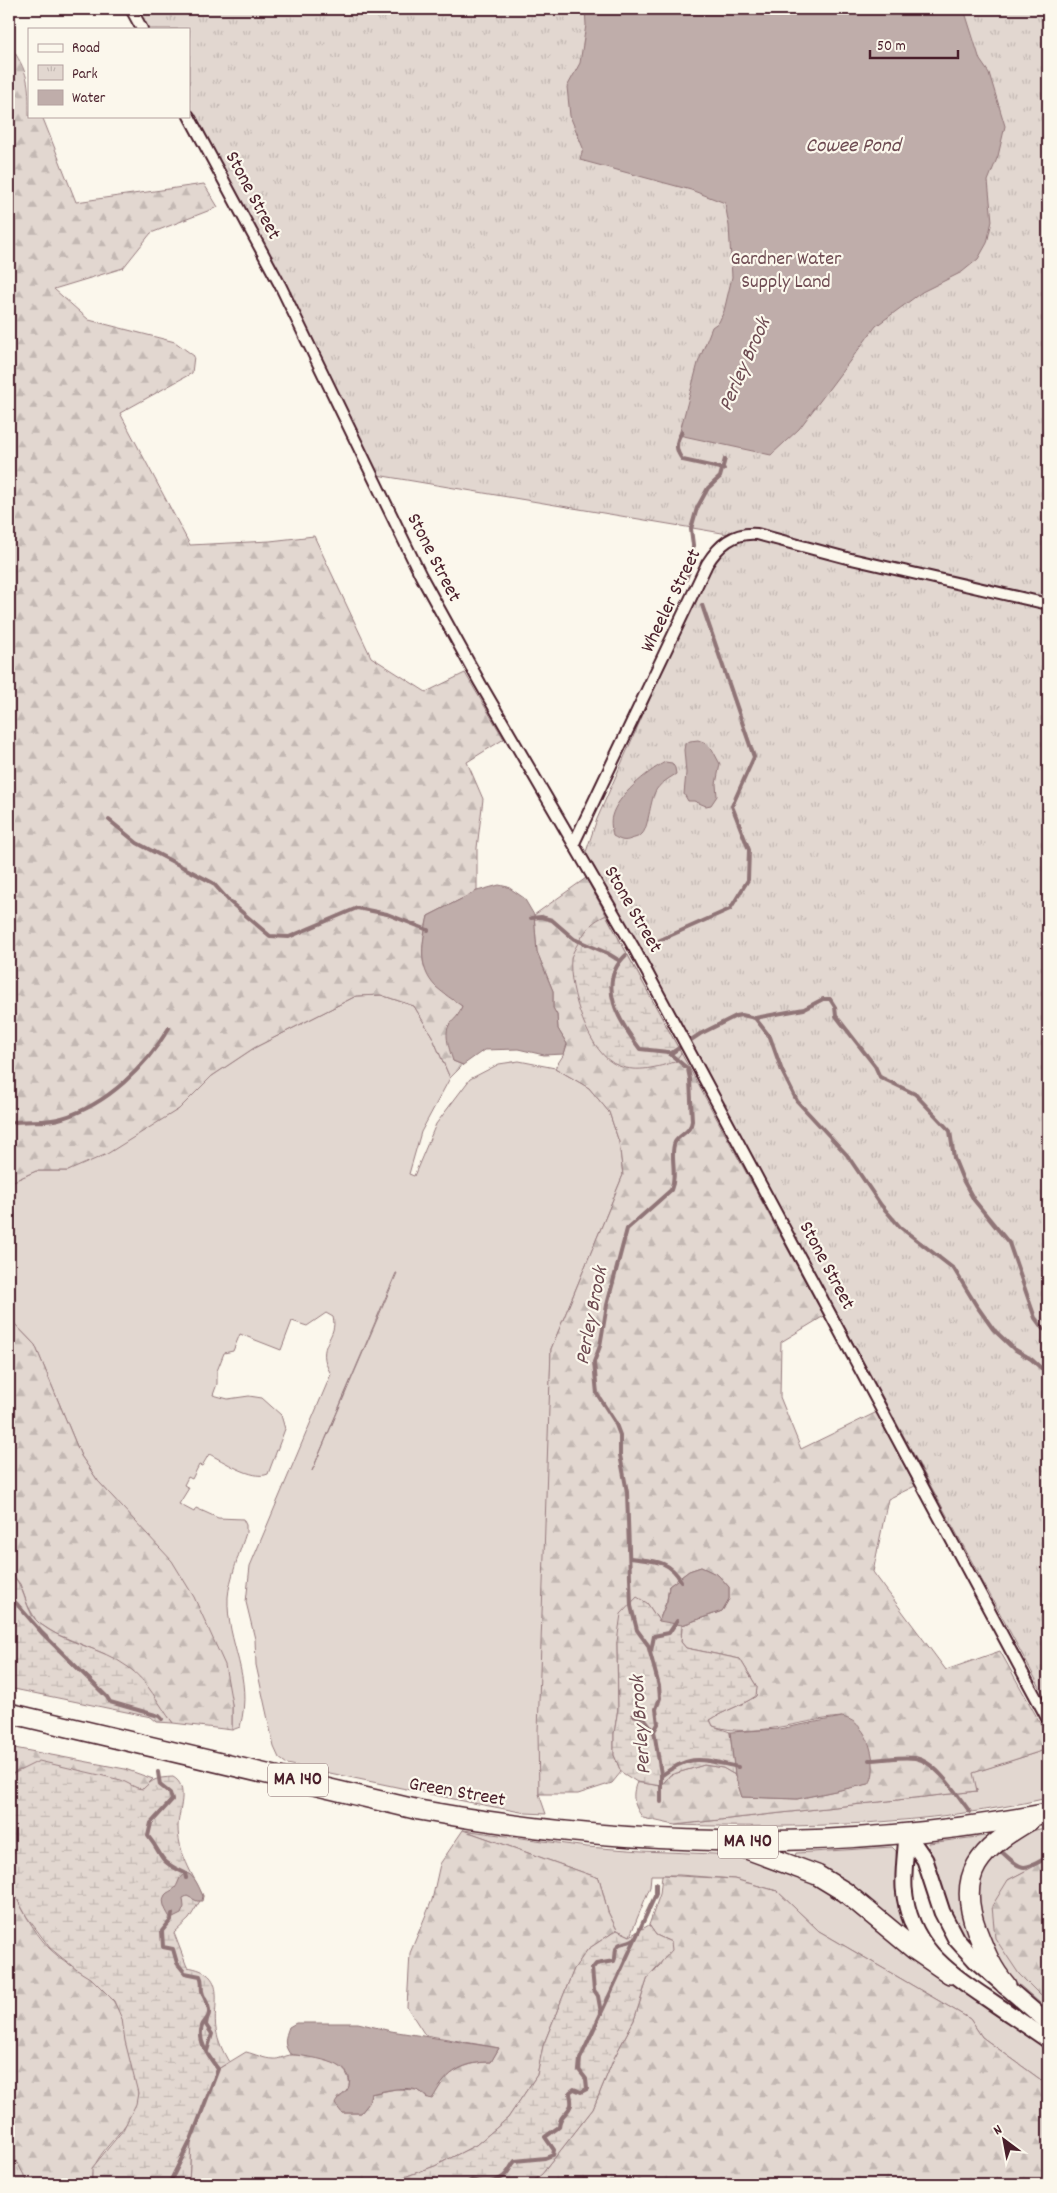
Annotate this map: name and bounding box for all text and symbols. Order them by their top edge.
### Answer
legend [28,28,190,118]
scale bar [870,28,957,60]
text: 50 m [877,36,906,58]
text: Road [72,38,100,60]
text: Park [72,64,98,86]
text: Water [72,88,106,110]
water label: Cowee Pond [806,132,904,162]
street label: Stone Street [217,147,287,245]
park label: Gardner Water Supply Land [731,246,842,297]
water label: Perley Brook [712,311,781,416]
street label: Stone Street [399,509,467,607]
street label: Wheeler Street [635,544,709,658]
street label: Stone Street [596,861,668,959]
street label: Stone Street [791,1217,861,1315]
water label: Perley Brook [569,1262,618,1368]
water label: Perley Brook [623,1672,660,1776]
road number: MA 140 [268,1764,328,1796]
street label: Green Street [407,1771,507,1815]
road number: MA 140 [718,1825,778,1858]
north arrow [980,2116,1030,2166]
text: N [990,2120,1006,2141]

